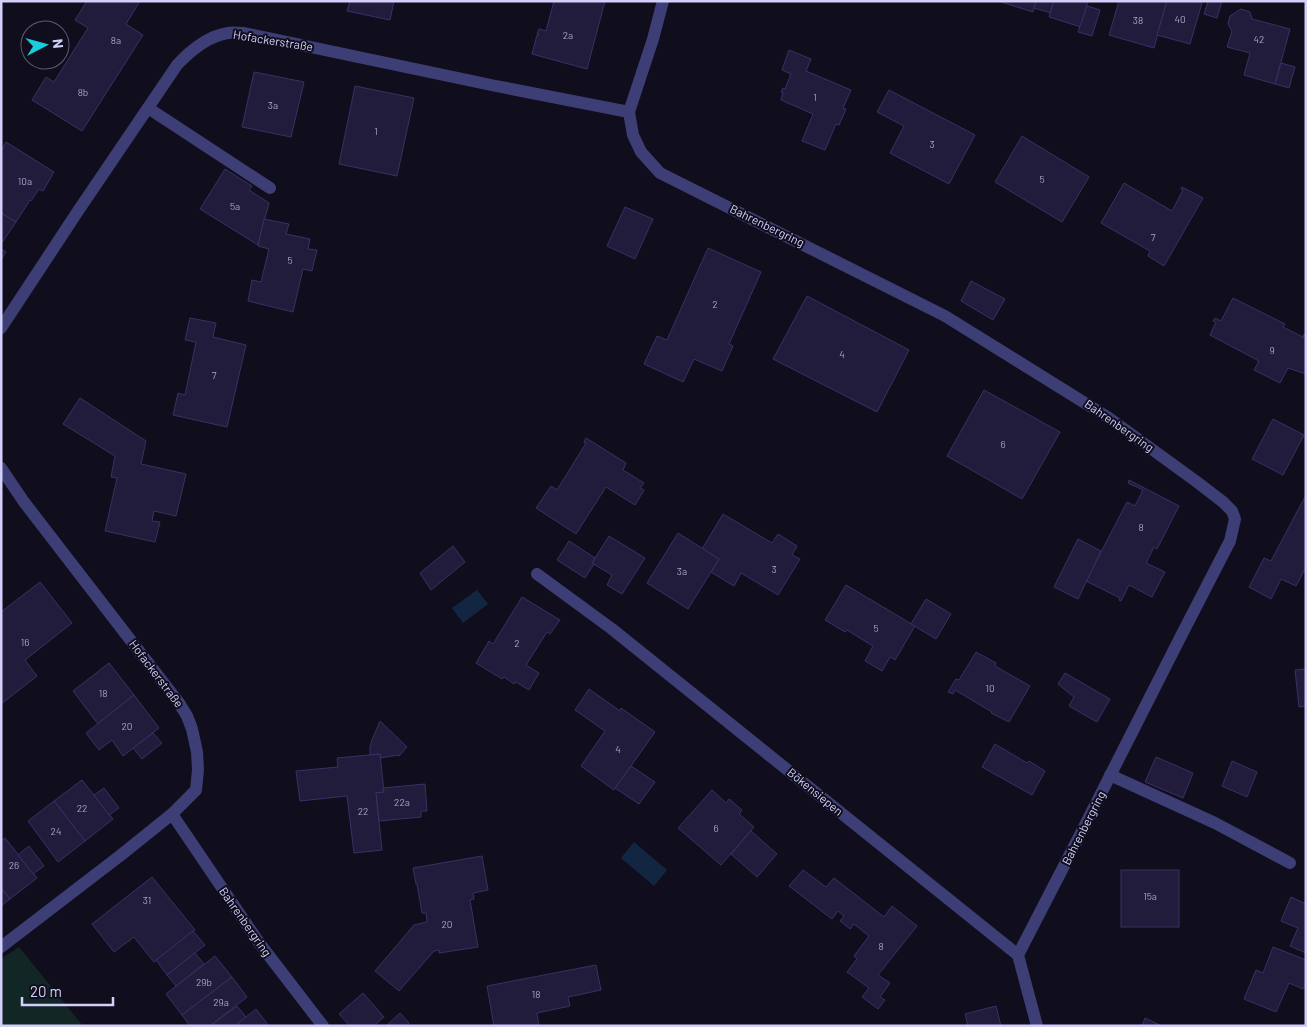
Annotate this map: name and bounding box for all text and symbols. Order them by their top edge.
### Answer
house number: 40 [1174,13,1186,25]
house number: 38 [1133,14,1143,26]
north arrow [20,20,70,70]
street label: Hofackerstraße [232,27,314,53]
house number: 2a [563,29,573,41]
house number: 42 [1254,33,1264,45]
house number: 8a [111,34,121,46]
text: N [49,38,67,49]
house number: 8b [78,86,88,98]
house number: 1 [813,91,817,103]
house number: 3a [268,99,278,111]
house number: 1 [374,125,378,137]
house number: 3 [929,138,935,150]
house number: 5 [1039,173,1045,185]
house number: 10a [18,175,32,187]
house number: 5a [230,200,240,212]
street label: Bahrenbergring [728,201,807,249]
house number: 7 [1151,231,1156,243]
house number: 5 [287,254,293,266]
house number: 2 [712,298,718,310]
house number: 9 [1269,344,1275,356]
house number: 4 [839,348,845,360]
house number: 7 [212,369,217,381]
street label: Bahrenbergring [1082,396,1157,454]
house number: 6 [1000,438,1006,450]
house number: 8 [1138,521,1144,533]
house number: 3 [771,563,777,575]
house number: 3a [677,565,687,577]
house number: 5 [873,622,879,634]
house number: 16 [21,636,29,648]
street label: Hofackerstraße [127,637,187,710]
house number: 2 [514,637,520,649]
house number: 10 [985,682,995,694]
house number: 18 [99,687,107,699]
house number: 20 [121,720,133,732]
house number: 4 [615,743,621,755]
street label: Bökensiepen [785,765,846,818]
street label: Bahrenbergring [1058,788,1108,867]
house number: 22a [394,796,410,808]
house number: 22 [77,802,87,814]
house number: 22 [358,805,368,817]
house number: 6 [713,822,719,834]
house number: 24 [51,825,61,837]
house number: 26 [9,859,19,871]
street label: Bahrenbergring [217,884,275,959]
house number: 15a [1143,890,1157,902]
house number: 31 [143,894,151,906]
house number: 20 [441,918,453,930]
house number: 8 [878,940,884,952]
scale bar [22,974,114,1006]
house number: 29b [196,976,212,988]
text: 20 m [30,982,62,1000]
house number: 18 [532,988,540,1000]
house number: 29a [213,996,229,1008]

